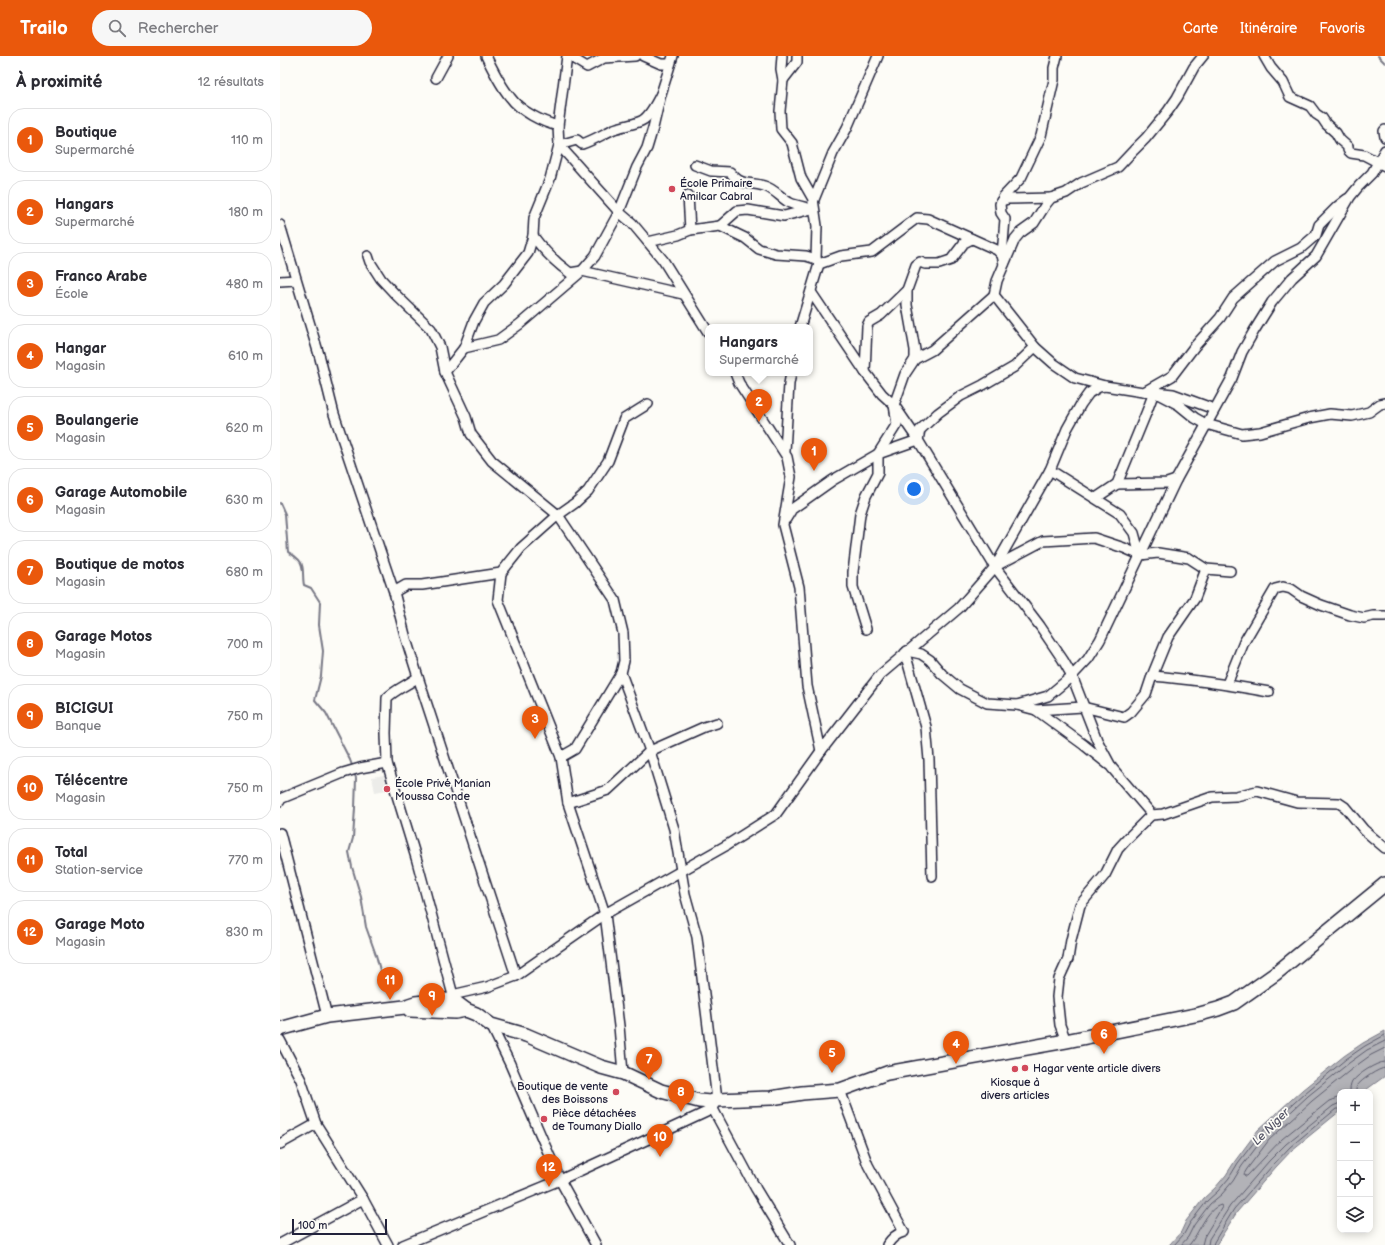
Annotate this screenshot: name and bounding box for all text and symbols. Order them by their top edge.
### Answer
search box [92,10,372,46]
text: Trailo [20,17,68,40]
icon: search [106,17,128,39]
text: Rechercher [138,19,218,38]
text: Carte [1183,20,1218,37]
text: Itinéraire [1240,20,1297,37]
text: Favoris [1319,20,1365,37]
text: À proximité [16,72,102,92]
text: 12 résultats [198,74,264,90]
text: Boutique [55,123,117,142]
text: 1 [27,132,33,148]
text: 110 m [231,132,263,148]
text: Supermarché [55,142,135,158]
place label: École Primaire Amilcar Cabral [680,176,753,203]
marker: École Primaire Amilcar Cabral [667,184,677,194]
text: Hangars [55,195,114,214]
text: 2 [26,204,34,220]
text: 180 m [228,204,263,220]
text: Supermarché [55,214,135,230]
text: Franco Arabe [55,267,147,286]
text: 3 [26,276,34,292]
text: 480 m [226,276,263,292]
text: École [55,286,88,302]
popup [705,324,813,376]
text: Hangars [719,333,778,352]
text: Hangar [55,339,106,358]
text: 4 [26,348,34,364]
text: 610 m [228,348,263,364]
text: Supermarché [719,352,799,368]
text: Magasin [55,358,105,374]
pin: 2 [746,389,772,422]
text: Boulangerie [55,411,139,430]
text: 5 [26,420,34,436]
text: 620 m [225,420,263,436]
text: Magasin [55,430,105,446]
pin: 1 [801,438,827,471]
your location [904,479,924,499]
text: Garage Automobile [55,483,187,502]
text: 6 [26,492,34,508]
text: 630 m [225,492,263,508]
text: Magasin [55,502,105,518]
text: Boutique de motos [55,555,184,574]
text: 7 [26,564,34,580]
text: 680 m [226,564,263,580]
text: Magasin [55,574,105,590]
text: Garage Motos [55,627,152,646]
text: 8 [26,636,34,652]
text: 700 m [227,636,263,652]
text: Magasin [55,646,105,662]
text: BICIGUI [55,699,113,718]
pin: 3 [522,706,548,739]
text: 9 [26,708,34,724]
text: 750 m [227,708,263,724]
text: Banque [55,718,101,734]
text: Télécentre [55,771,128,790]
place label: École Privé Manian Moussa Conde [395,776,491,803]
text: 10 [23,780,37,796]
text: 750 m [227,780,263,796]
marker: École Privé Manian Moussa Conde [382,784,392,794]
text: Magasin [55,790,105,806]
text: Total [55,843,88,862]
text: 11 [25,852,35,868]
text: 770 m [228,852,263,868]
text: Station-service [55,862,143,878]
text: Garage Moto [55,915,145,934]
text: 12 [23,924,37,940]
text: 830 m [226,924,263,940]
text: Magasin [55,934,105,950]
pin: 11 [377,967,403,1000]
pin: 9 [419,983,445,1016]
pin: 6 [1091,1021,1117,1054]
pin: 4 [943,1031,969,1064]
pin: 5 [819,1040,845,1073]
pin: 7 [636,1047,662,1080]
place label: Hagar vente article divers [1033,1062,1161,1075]
marker: Hagar vente article divers [1020,1063,1030,1073]
marker: Kiosque à divers articles [1010,1064,1020,1074]
place label: Kiosque à divers articles [980,1076,1050,1102]
pin: 8 [668,1079,694,1112]
place label: Boutique de vente des Boissons [517,1080,609,1106]
marker: Boutique de vente des Boissons [611,1087,621,1097]
map controls [1337,1089,1373,1233]
button: + [1337,1089,1373,1125]
water label: Le Niger [1249,1104,1294,1149]
place label: Pièce détachées de Toumany Diallo [552,1107,642,1133]
marker: Pièce détachées de Toumany Diallo [539,1114,549,1124]
pin: 10 [647,1124,673,1157]
button: − [1337,1125,1373,1161]
pin: 12 [536,1154,562,1187]
button: locate [1337,1161,1373,1197]
button: layers [1337,1197,1373,1233]
scale bar [292,1217,387,1236]
text: 100 m [298,1219,327,1232]

